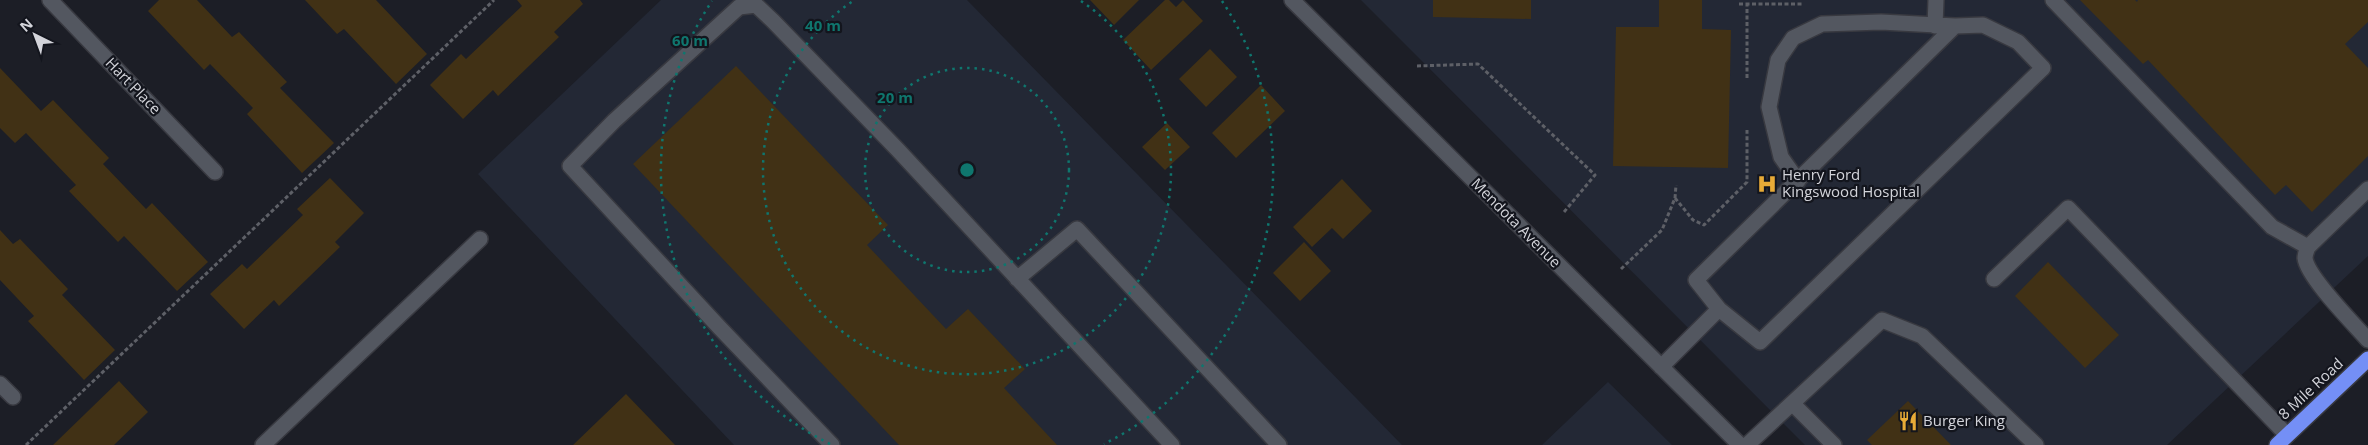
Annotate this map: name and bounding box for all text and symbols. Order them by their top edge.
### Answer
north arrow [10,10,60,60]
text: N [15,14,37,36]
text: 40 m [805,15,841,35]
text: 60 m [672,30,708,50]
street label: Hart Place [102,53,166,118]
text: 20 m [877,87,913,107]
centre of rings [958,161,976,179]
place label: Henry Ford Kingswood Hospital [1782,164,1920,201]
street label: Mendota Avenue [1468,173,1566,271]
hospital icon: Henry Ford Kingswood Hospital [1756,173,1778,195]
street label: 8 Mile Road [2274,353,2347,423]
restaurant icon: Burger King [1897,410,1919,432]
place label: Burger King [1923,410,2005,430]

